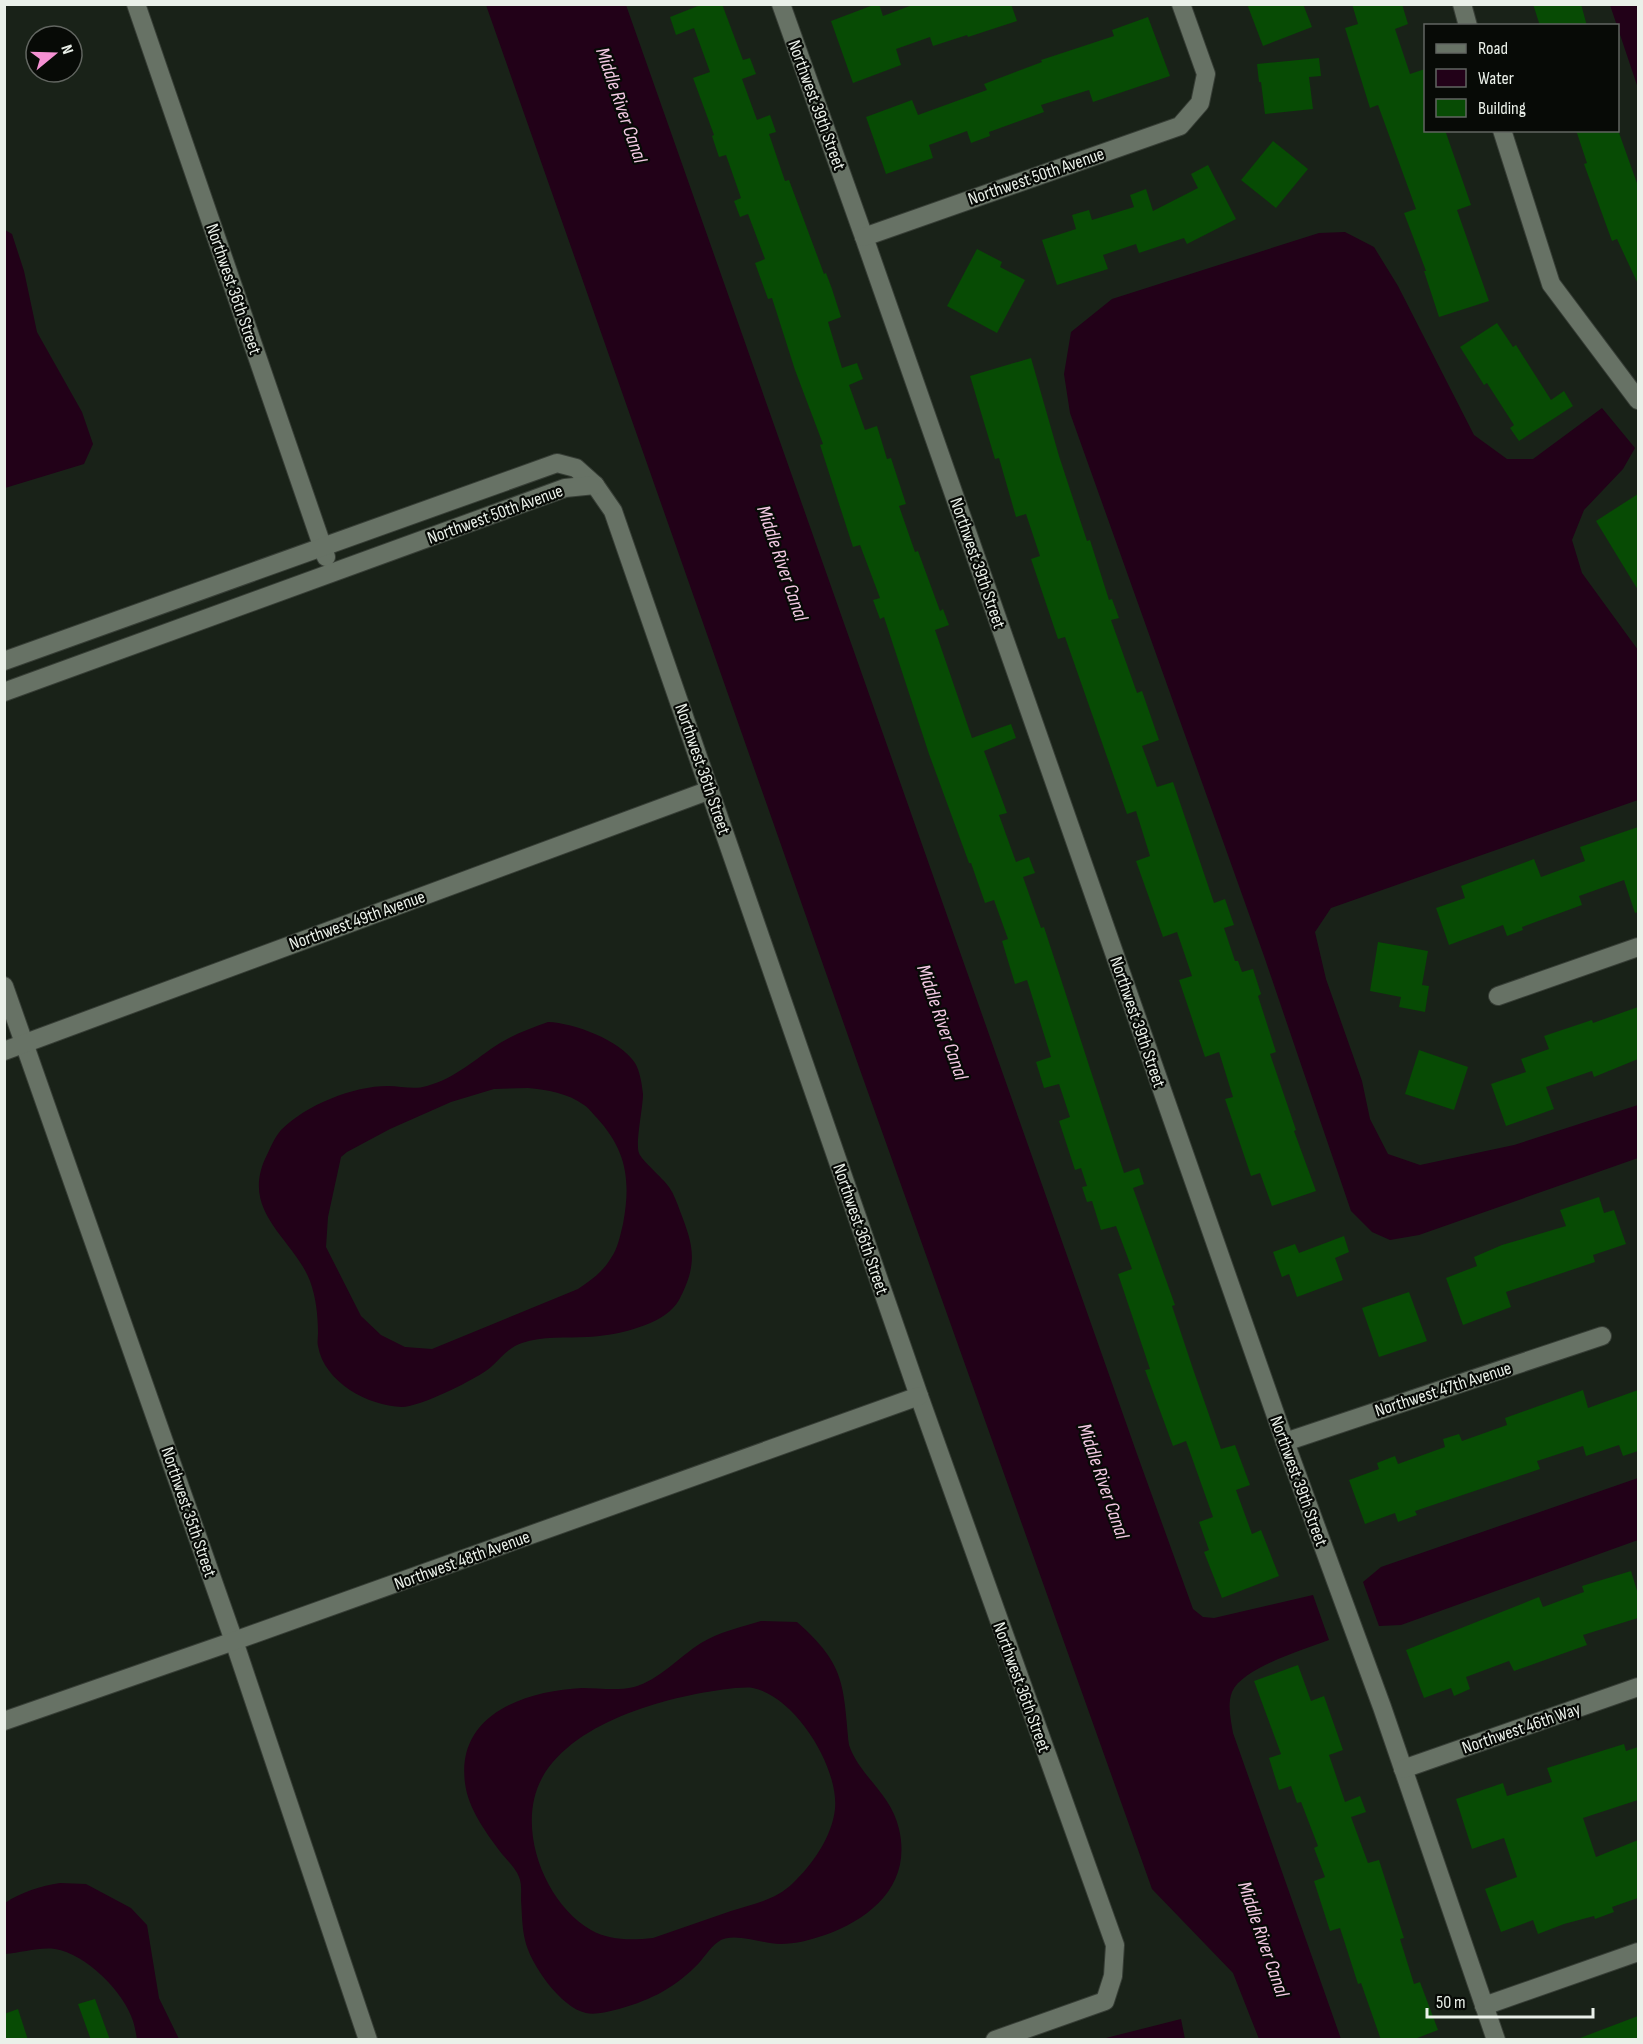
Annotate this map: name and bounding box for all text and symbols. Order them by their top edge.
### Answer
north arrow [24,24,84,84]
legend [1424,24,1619,132]
street label: Northwest 39th Street [783,37,850,174]
text: Road [1478,38,1508,59]
text: N [56,42,77,57]
water label: Middle River Canal [590,44,652,167]
text: Water [1478,68,1514,89]
text: Building [1478,98,1526,119]
street label: Northwest 50th Avenue [965,143,1107,210]
street label: Northwest 36th Street [201,221,266,358]
street label: Northwest 50th Avenue [425,480,566,549]
street label: Northwest 39th Street [945,495,1010,632]
water label: Middle River Canal [751,502,813,625]
street label: Northwest 36th Street [670,701,735,838]
street label: Northwest 49th Avenue [286,886,428,955]
street label: Northwest 39th Street [1105,954,1170,1091]
water label: Middle River Canal [911,961,973,1084]
street label: Northwest 36th Street [828,1161,893,1298]
street label: Northwest 47th Avenue [1372,1358,1514,1421]
street label: Northwest 39th Street [1265,1413,1332,1550]
water label: Middle River Canal [1072,1420,1134,1543]
street label: Northwest 35th Street [156,1444,221,1580]
street label: Northwest 48th Avenue [391,1526,533,1595]
street label: Northwest 36th Street [988,1619,1055,1755]
street label: Northwest 46th Way [1459,1698,1583,1759]
water label: Middle River Canal [1232,1878,1294,2001]
scale bar [1427,1981,1594,2019]
text: 50 m [1436,1992,1466,2013]

